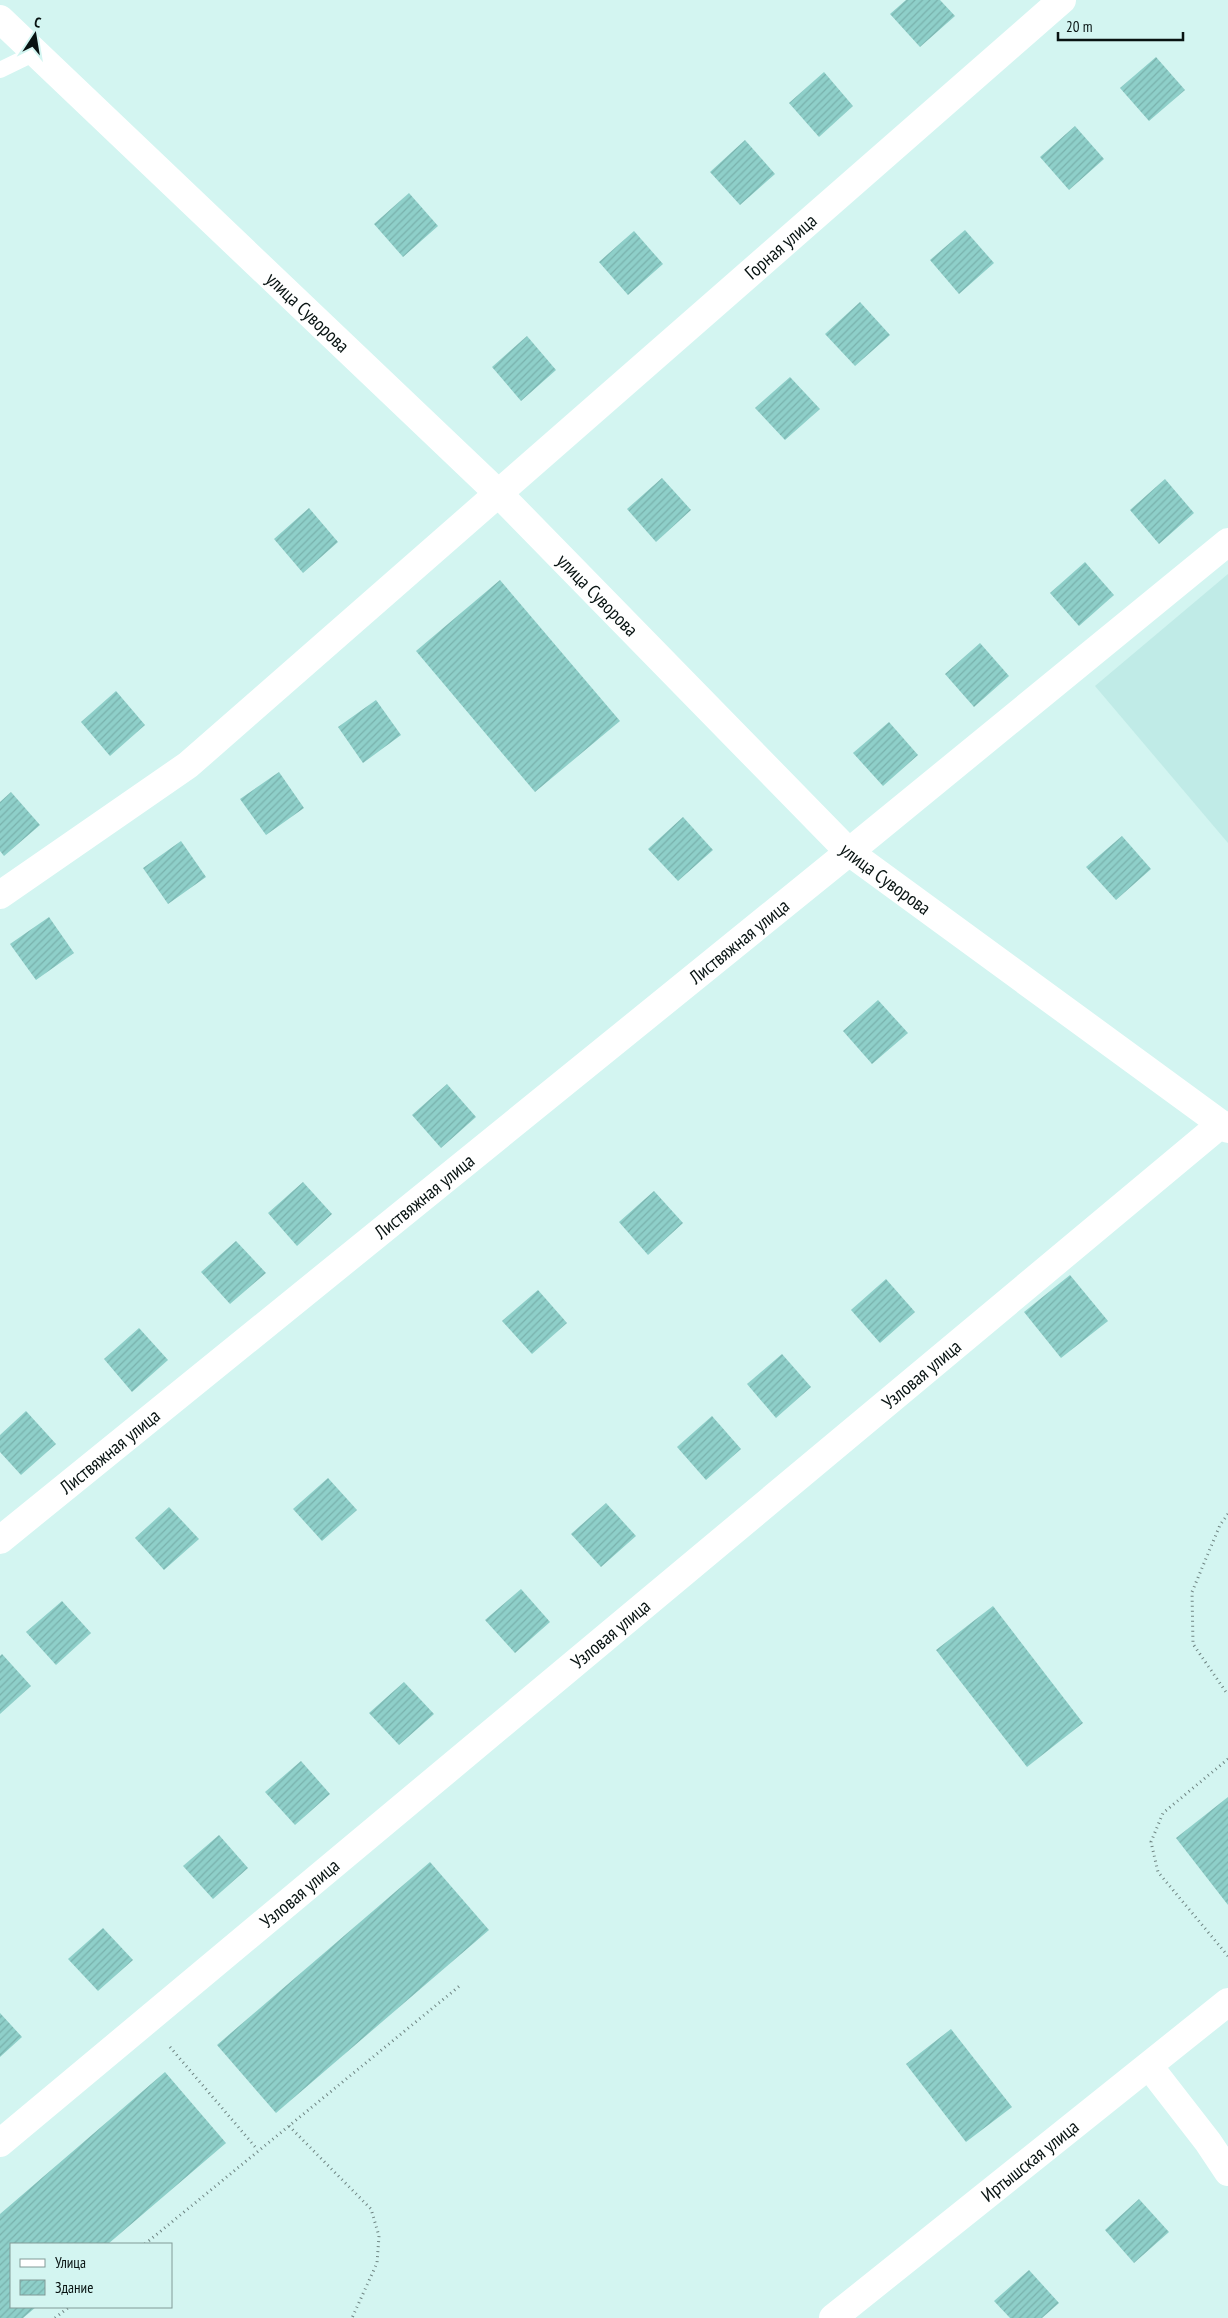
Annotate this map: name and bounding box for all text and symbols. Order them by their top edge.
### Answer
north arrow [10,10,60,60]
scale bar [1058,10,1183,42]
text: С [33,13,43,32]
text: 20 m [1066,17,1092,36]
street label: Горная улица [740,208,821,284]
street label: улица Суворова [261,267,355,357]
street label: улица Суворова [552,548,643,641]
street label: улица Суворова [835,838,936,920]
street label: Листвяжная улица [683,894,794,990]
street label: Листвяжная улица [368,1149,479,1245]
street label: Узловая улица [877,1334,966,1414]
street label: Листвяжная улица [54,1404,164,1500]
street label: Узловая улица [566,1594,655,1674]
street label: Узловая улица [255,1853,344,1933]
street label: Иртышская улица [976,2114,1083,2207]
legend [10,2243,172,2308]
text: Улица [55,2253,86,2272]
text: Здание [55,2278,93,2297]

